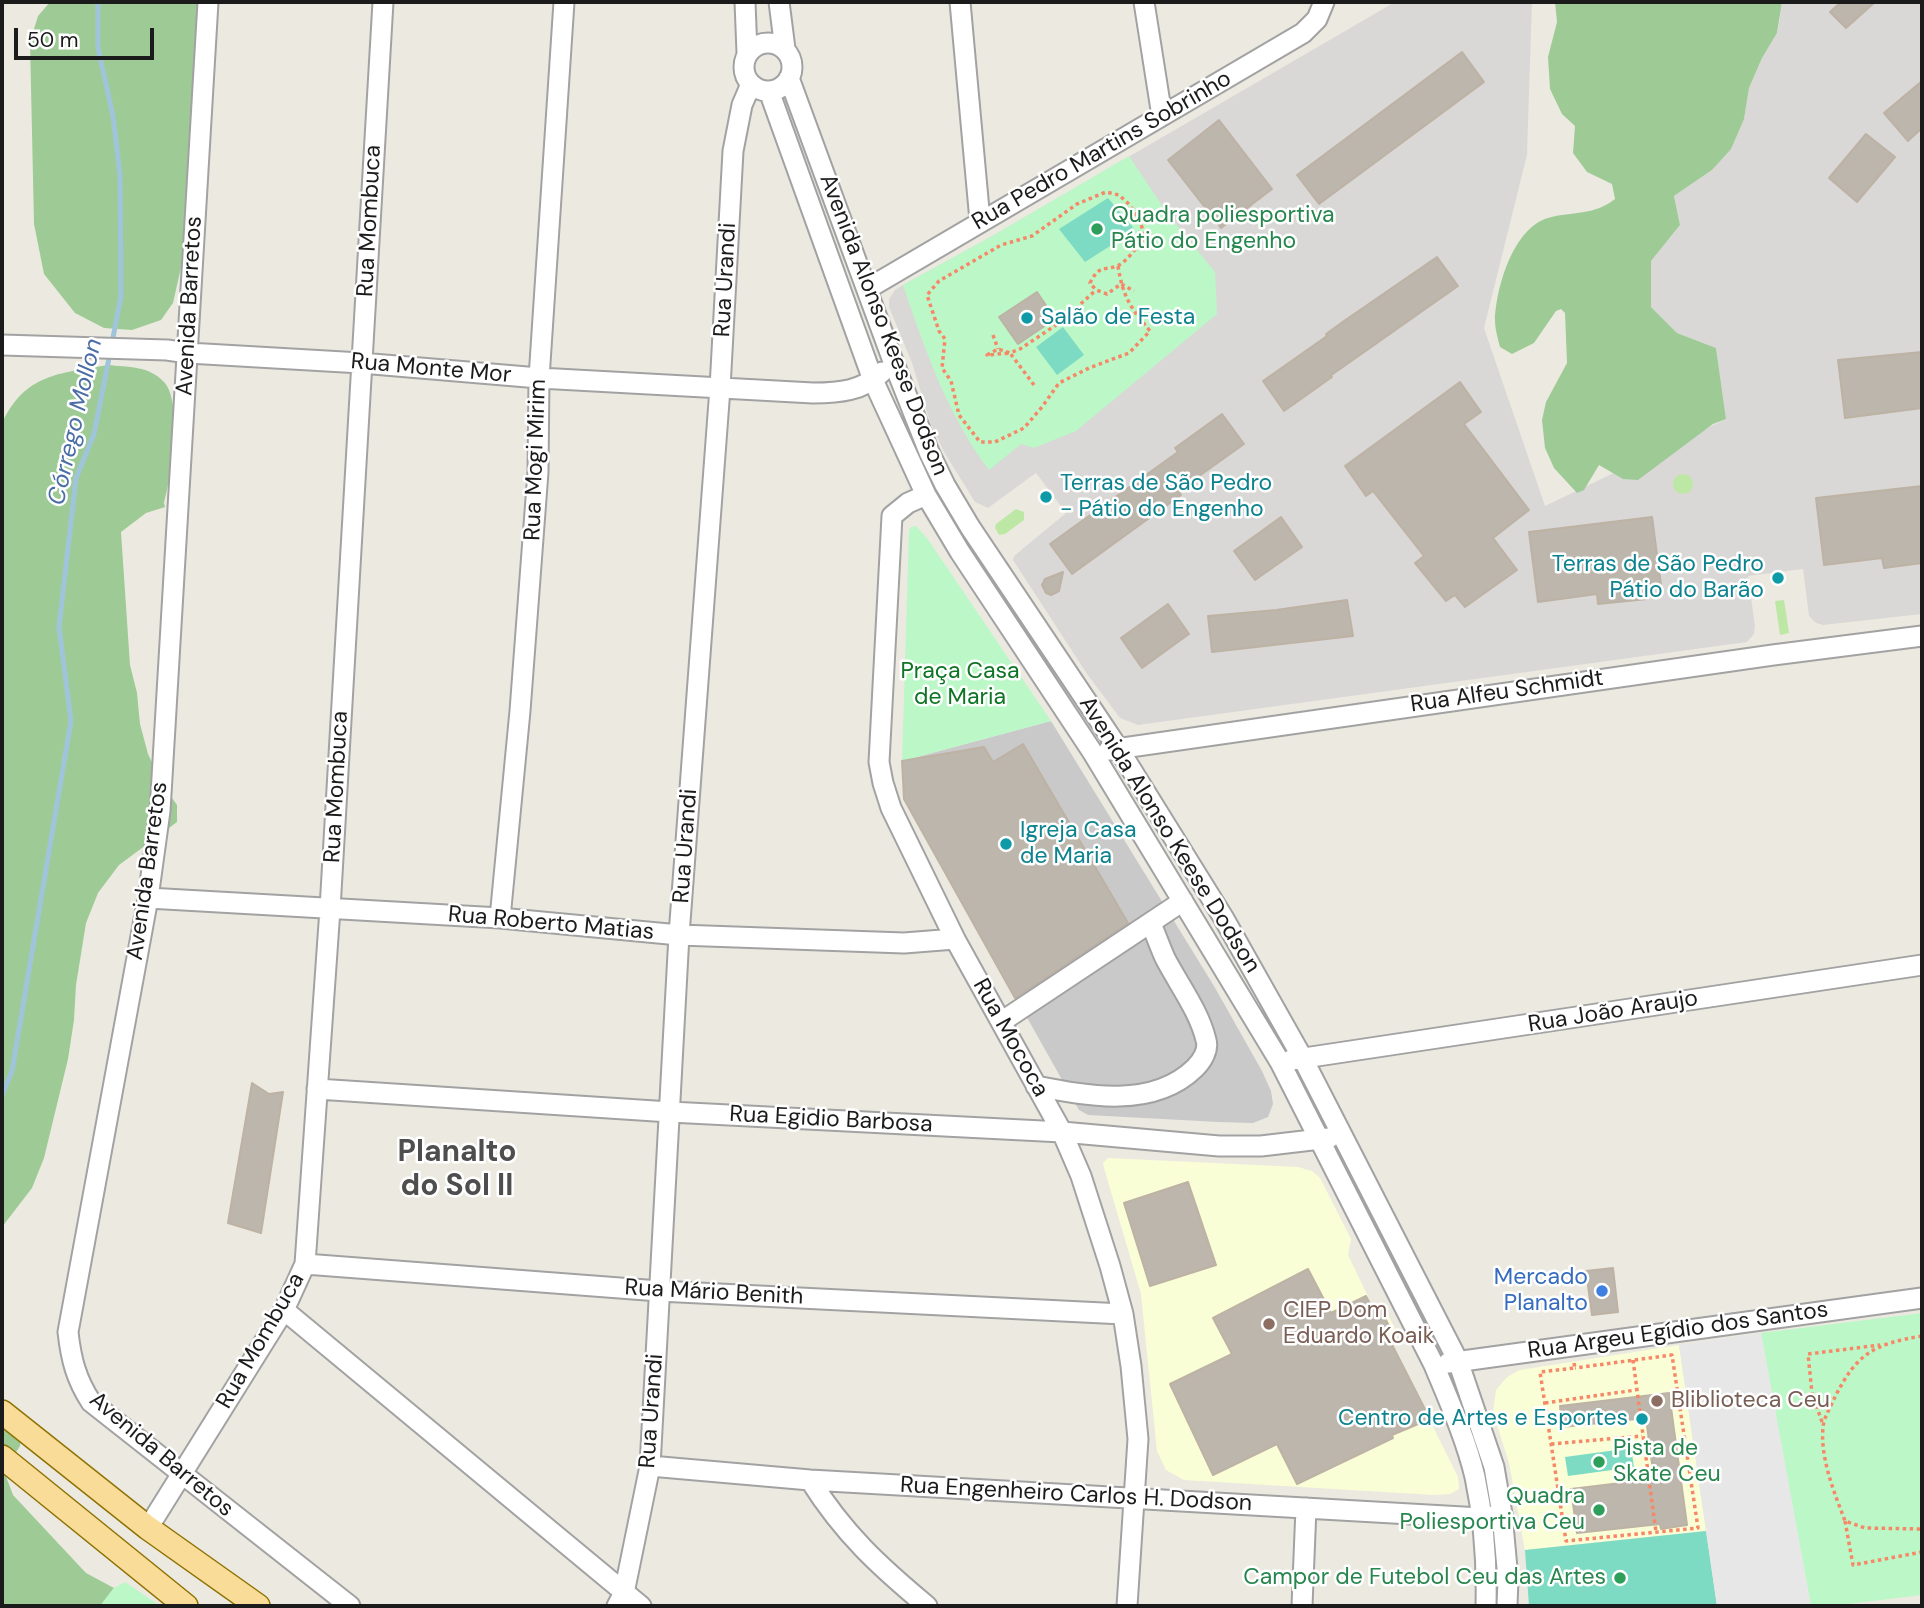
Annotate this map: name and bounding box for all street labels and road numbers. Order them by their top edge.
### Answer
street label: Rua Pedro Martins Sobrinho [967,65,1237,237]
street label: Rua Mombuca [352,144,388,298]
street label: Avenida Alonso Keese Dodson [813,170,953,480]
street label: Avenida Barretos [172,215,208,397]
street label: Rua Urandi [709,222,743,338]
street label: Rua Monte Mor [350,348,512,390]
street label: Rua Mogi Mirim [519,379,553,541]
street label: Rua Alfeu Schmidt [1409,665,1605,719]
street label: Avenida Alonso Keese Dodson [1072,692,1266,978]
street label: Rua Mombuca [319,710,355,864]
street label: Avenida Barretos [122,780,174,962]
street label: Rua Urandi [668,788,704,904]
street label: Rua Roberto Matias [447,901,655,947]
street label: Rua Mococa [966,974,1054,1102]
street label: Rua João Araujo [1526,985,1700,1039]
street label: Rua Egidio Barbosa [729,1101,933,1139]
street label: Rua Mombuca [211,1268,311,1414]
street label: Rua Mário Benith [624,1275,804,1311]
street label: Rua Argeu Egídio dos Santos [1526,1296,1830,1366]
street label: Rua Urandi [634,1353,670,1469]
street label: Avenida Barretos [83,1387,239,1523]
street label: Rua Engenheiro Carlos H. Dodson [899,1472,1253,1518]

